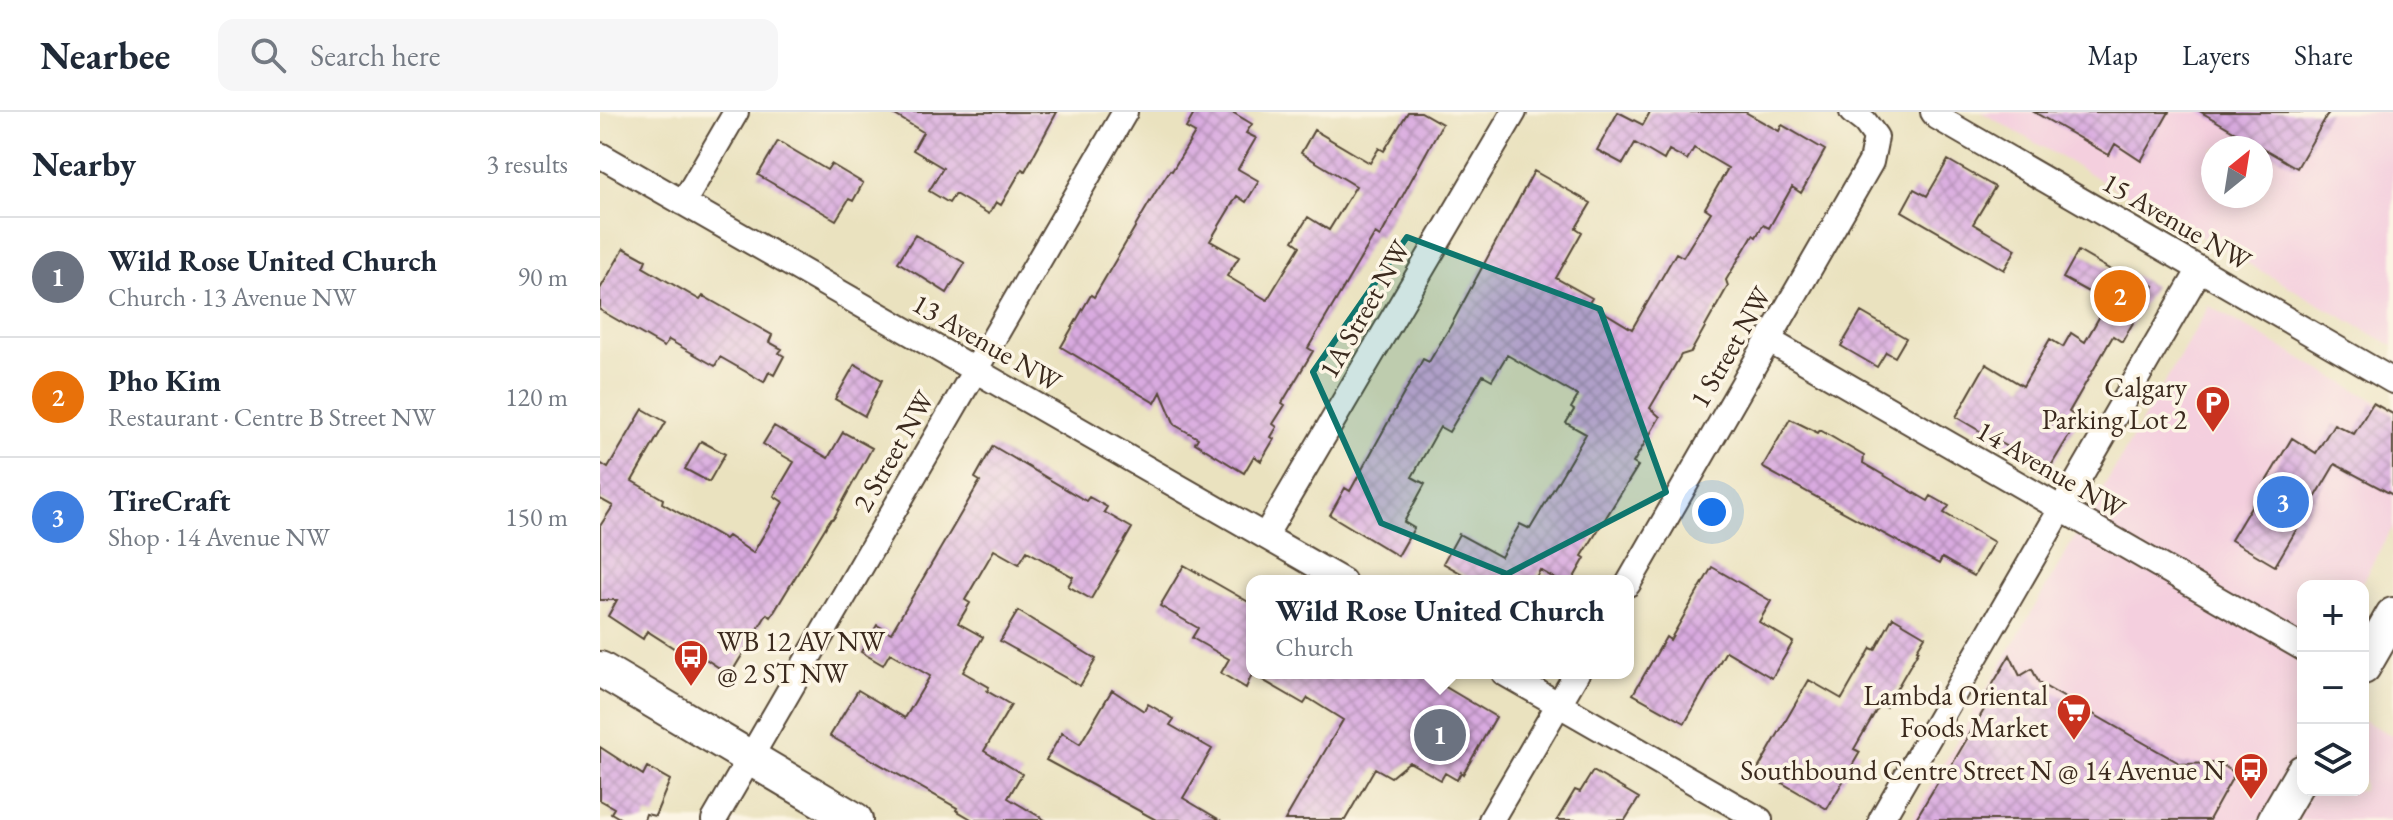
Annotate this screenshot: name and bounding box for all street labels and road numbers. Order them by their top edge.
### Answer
street label: 15 Avenue NW [2096,164,2259,279]
street label: 1A Street NW [1310,232,1419,384]
street label: 1 Street NW [1681,279,1780,414]
street label: 13 Avenue NW [906,285,1069,400]
street label: 2 Street NW [844,383,943,518]
street label: 14 Avenue NW [1970,412,2133,527]

